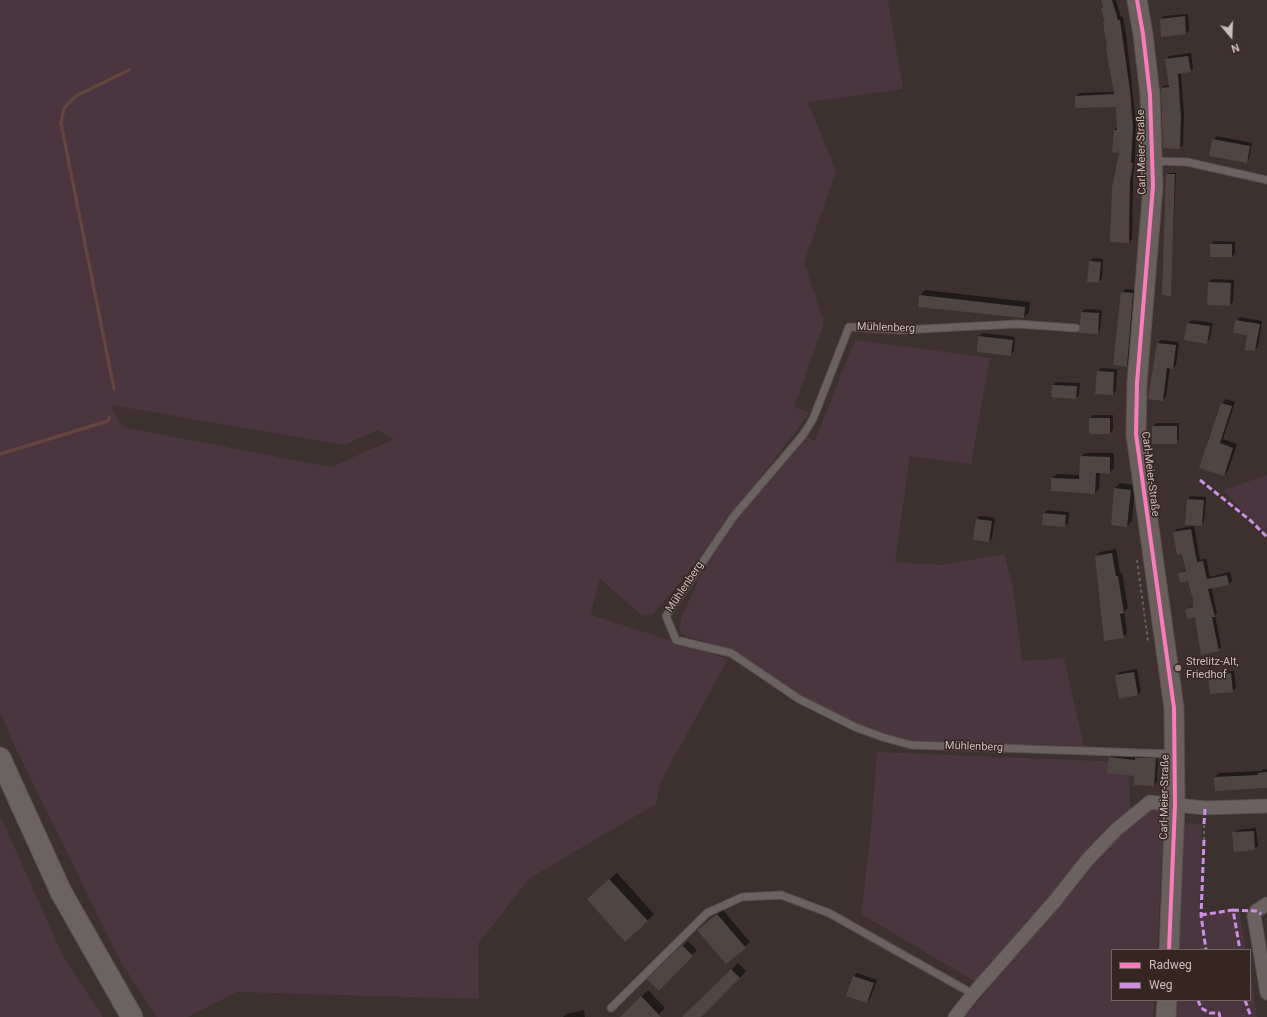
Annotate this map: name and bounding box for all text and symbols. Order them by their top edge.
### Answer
north arrow [1211,16,1251,56]
text: N [1229,40,1241,55]
street label: Carl-Meier-Straße [1135,109,1149,195]
street label: Mühlenberg [857,320,915,336]
street label: Carl-Meier-Straße [1138,431,1162,517]
street label: Mühlenberg [663,559,707,615]
place label: Strelitz-Alt, Friedhof [1186,655,1239,681]
marker: Strelitz-Alt, Friedhof [1173,663,1183,673]
street label: Mühlenberg [945,739,1003,755]
street label: Carl-Meier-Straße [1158,754,1172,840]
legend [1111,949,1251,1001]
text: Radweg [1149,958,1192,972]
text: Weg [1149,978,1173,992]

